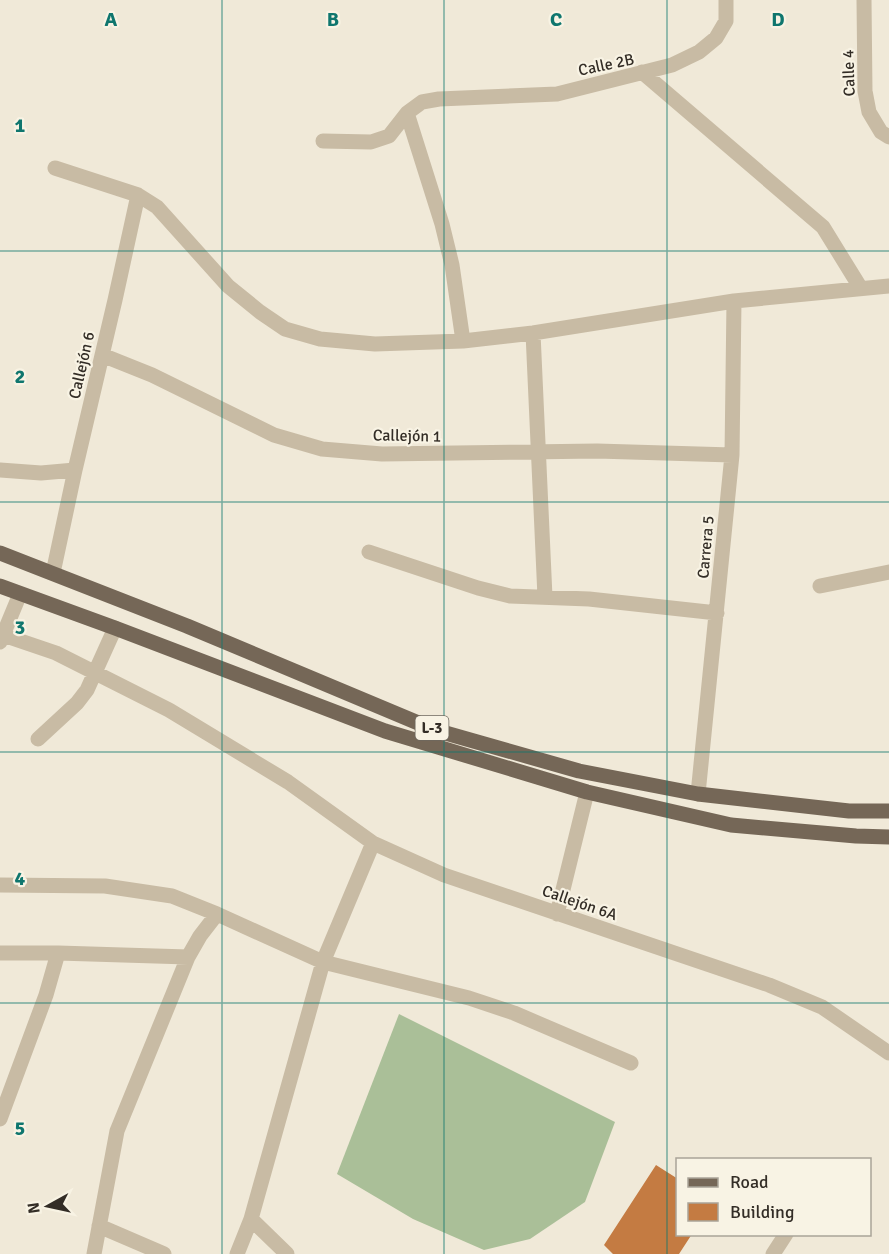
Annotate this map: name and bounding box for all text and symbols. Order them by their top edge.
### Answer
text: A [105,7,118,32]
text: B [327,7,339,32]
text: C [550,7,562,32]
text: D [771,7,785,32]
street label: Calle 2B [576,49,636,81]
street label: Calle 4 [838,49,860,97]
text: 1 [15,113,26,138]
street label: Callejón 6 [65,330,99,401]
text: 2 [15,364,25,389]
street label: Callejón 1 [373,425,441,447]
street label: Carrera 5 [693,515,719,579]
text: 3 [15,615,25,640]
road number: L-3 [416,716,448,740]
text: 4 [15,866,26,891]
street label: Callejón 6A [539,881,620,925]
text: 5 [15,1116,25,1141]
legend [676,1158,871,1236]
text: Road [730,1171,769,1193]
north arrow [18,1176,78,1236]
text: N [23,1201,45,1215]
text: Building [730,1201,794,1223]

